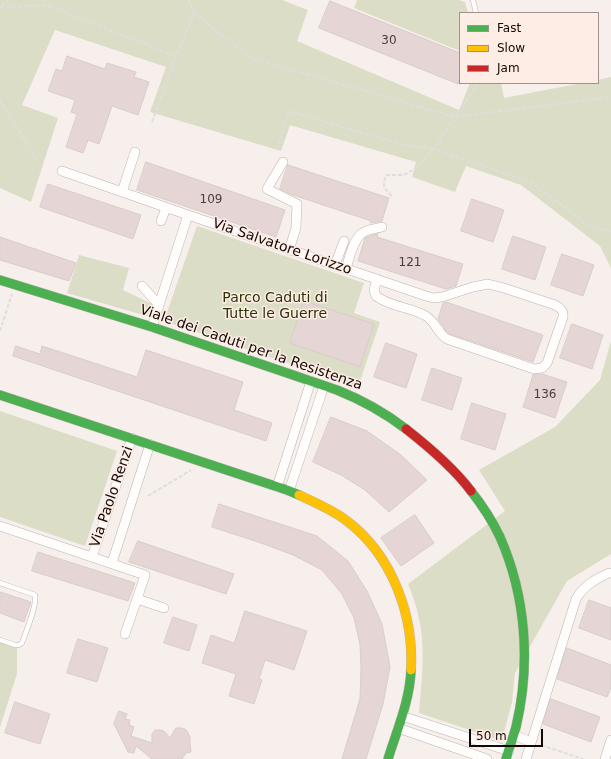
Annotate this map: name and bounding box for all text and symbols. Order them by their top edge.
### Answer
legend [459,12,599,84]
text: Fast [497,21,521,35]
house number: 30 [381,34,397,48]
text: Slow [497,41,525,55]
text: Jam [497,61,520,75]
house number: 109 [200,193,222,207]
street label: Via Salvatore Lorizzo [210,215,354,279]
house number: 121 [399,256,421,270]
park label: Parco Caduti di Tutte le Guerre [222,290,328,322]
street label: Viale dei Caduti per la Resistenza [138,302,364,394]
house number: 136 [534,388,556,402]
street label: Via Paolo Renzi [87,444,137,550]
scale bar [471,721,545,747]
text: 50 m [476,729,507,743]

